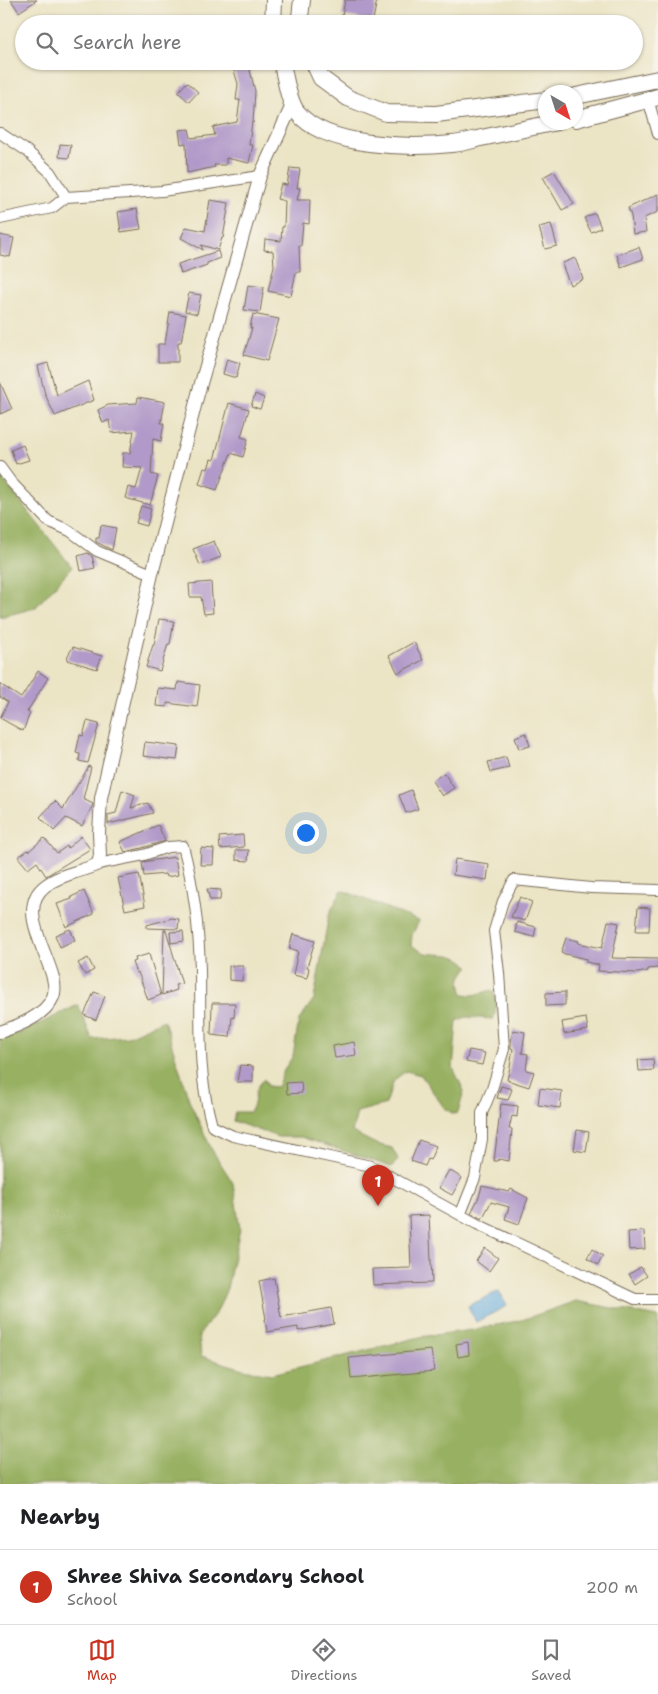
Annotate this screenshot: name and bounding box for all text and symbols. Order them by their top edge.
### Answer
search box [15,15,643,70]
icon: search [33,29,61,57]
text: Search here [73,30,182,55]
north arrow [538,85,583,130]
your location [293,820,319,846]
pin: 1 [362,1165,394,1206]
text: Nearby [20,1503,100,1531]
text: Shree Shiva Secondary School [67,1564,364,1589]
text: 1 [32,1577,40,1598]
text: 200 m [586,1577,638,1598]
text: School [67,1589,117,1610]
tab: Map [87,1636,117,1684]
tab: Directions [291,1636,357,1684]
tab: Saved [531,1636,571,1684]

